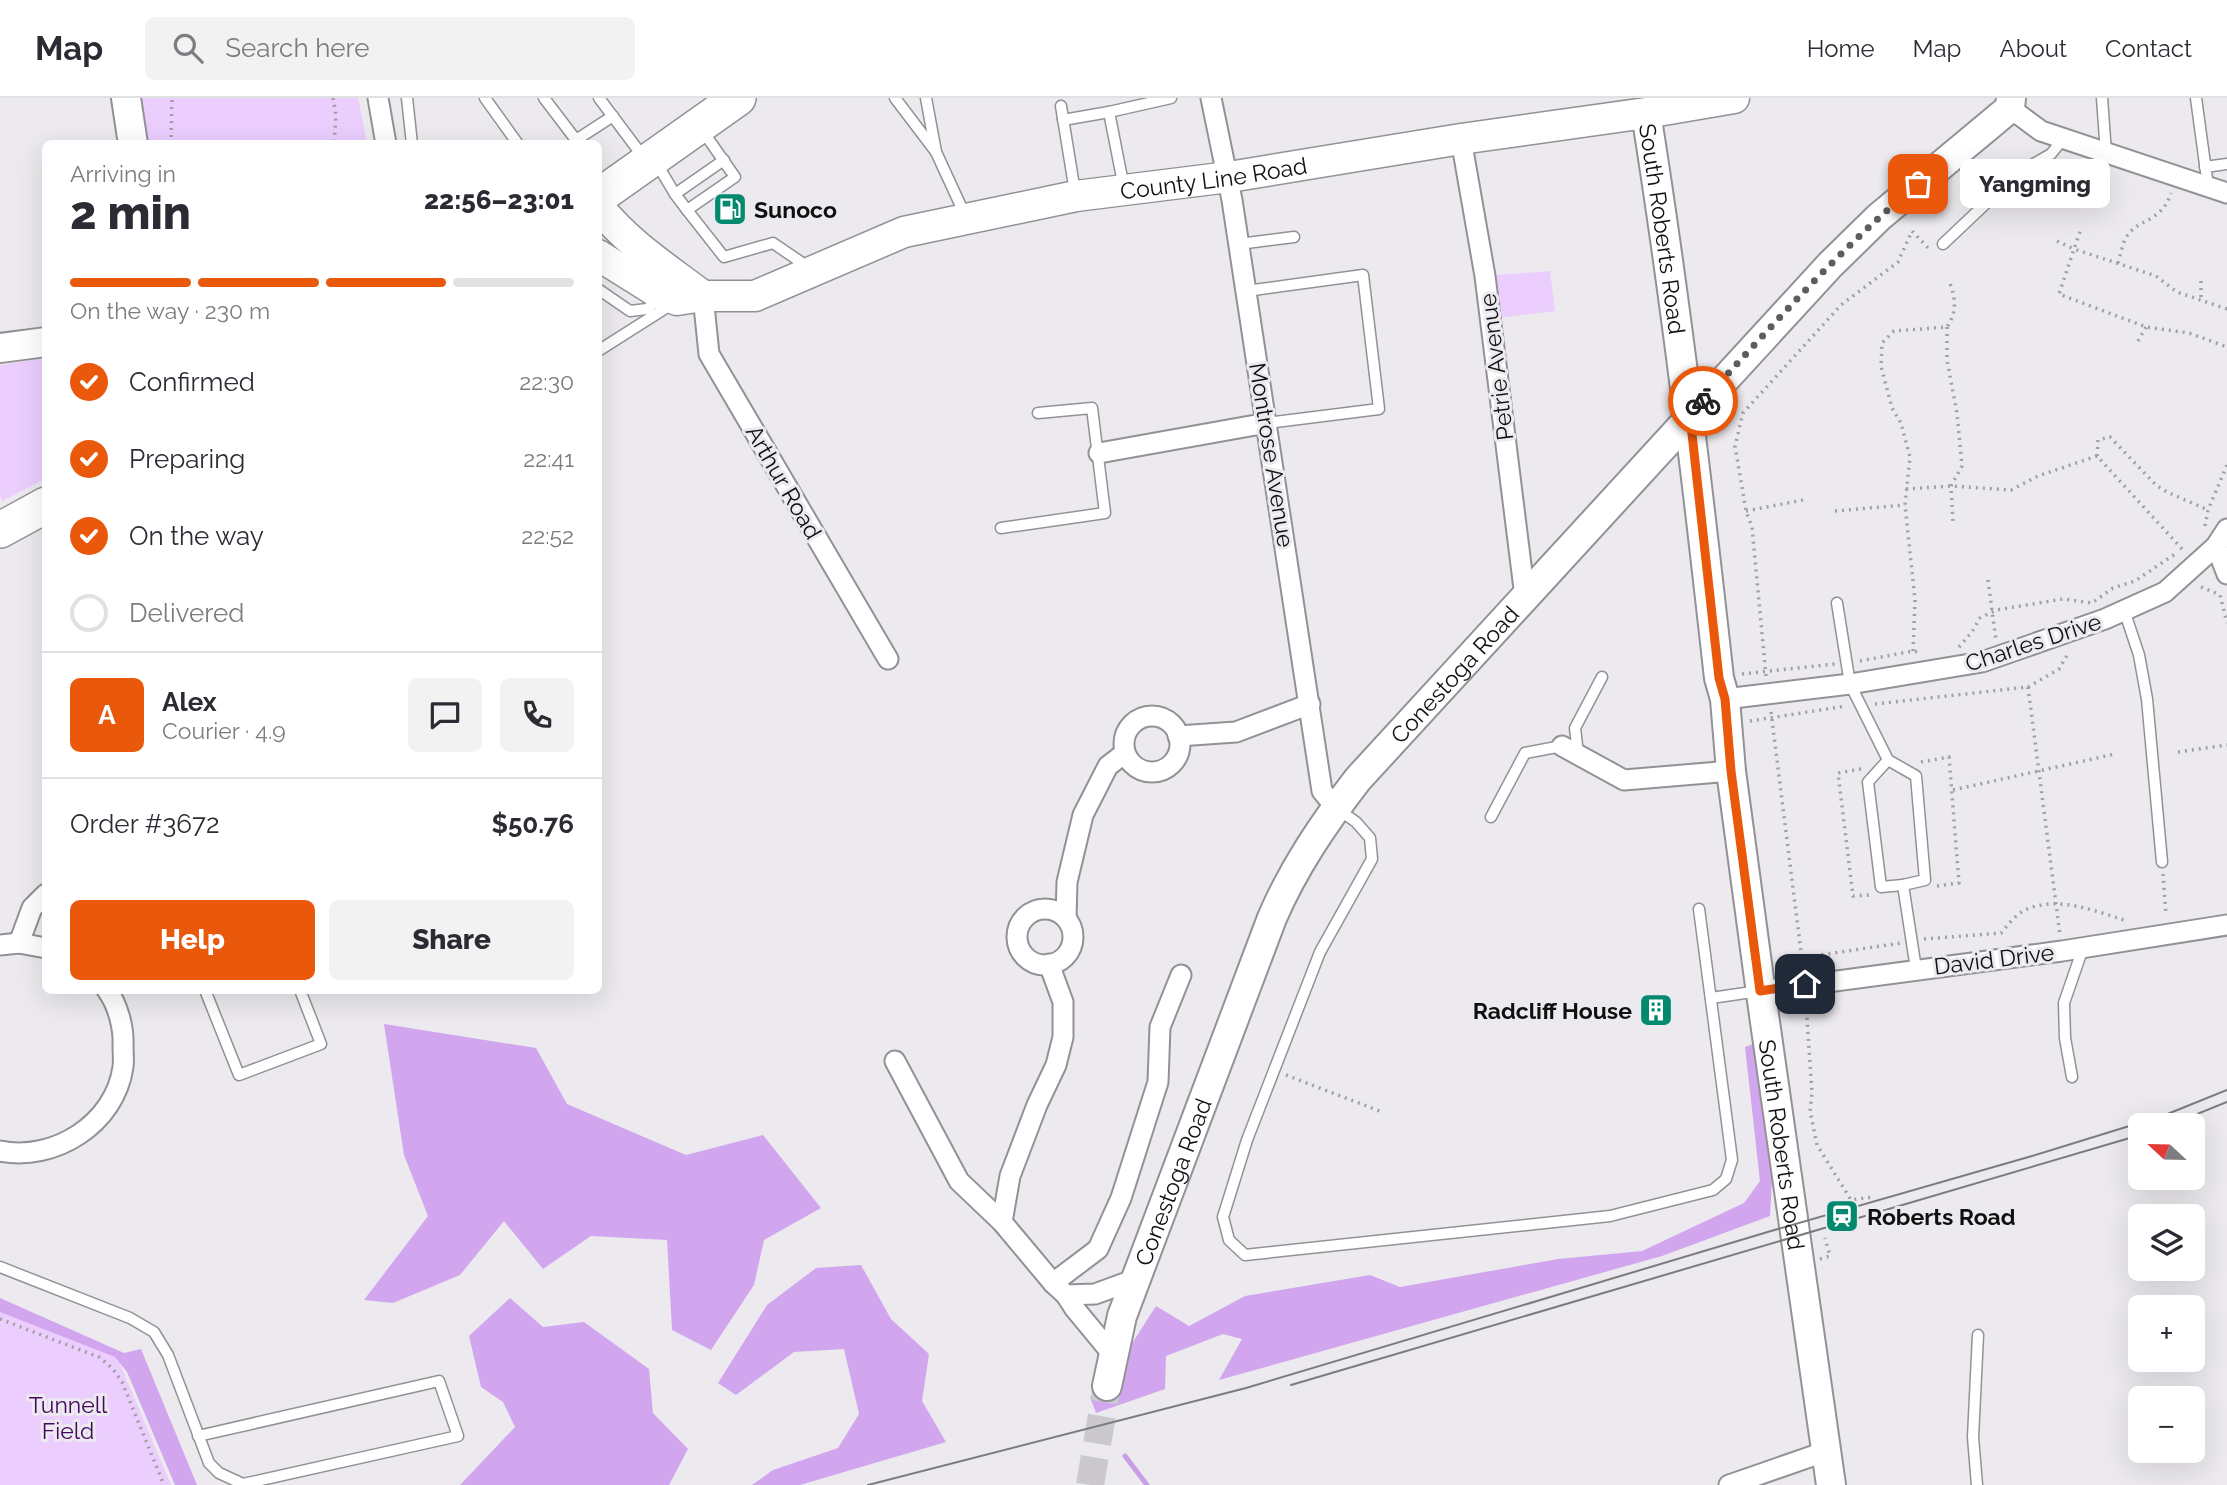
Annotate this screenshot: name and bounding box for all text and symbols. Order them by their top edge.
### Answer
search box [145,17,635,80]
text: Map [35,29,103,68]
icon: search [169,29,207,67]
text: Search here [225,33,370,63]
text: Home [1807,34,1875,63]
text: Map [1913,34,1961,63]
text: About [1999,34,2067,63]
text: Contact [2105,34,2192,63]
street label: South Roberts Road [1634,122,1691,336]
street label: County Line Road [1118,151,1309,204]
pin [1888,154,1948,214]
text: Arriving in [70,160,176,187]
callout: Yangming [1960,160,2110,208]
icon: bag [1899,165,1937,203]
text: Yangming [1979,170,2091,197]
text: 22:56–23:01 [424,185,574,215]
text: 2 min [70,186,191,240]
fuel station icon: Sunoco [711,190,749,228]
place label: Sunoco [754,196,837,223]
street label: Petrie Avenue [1474,292,1518,442]
text: On the way · 230 m [70,297,270,324]
street label: Montrose Avenue [1244,361,1300,549]
icon: check [70,363,108,401]
courier [1668,366,1738,436]
text: Confirmed [129,367,255,397]
text: 22:30 [519,368,574,395]
icon: bike [1684,382,1722,420]
street label: Arthur Road [741,420,827,544]
icon: check [70,440,108,478]
text: Preparing [129,444,245,474]
text: 22:41 [523,445,574,472]
icon: check [70,517,108,555]
text: On the way [129,521,264,551]
text: 22:52 [521,522,574,549]
text: Delivered [129,598,244,628]
street label: Conestoga Road [1385,600,1524,748]
street label: Charles Drive [1962,607,2104,677]
button: chat [408,678,482,752]
button: phone [500,678,574,752]
text: Alex [162,687,217,717]
text: A [98,700,116,730]
text: Courier · 4.9 [162,717,286,744]
text: Order #3672 [70,809,219,839]
text: $50.76 [491,809,574,839]
button: Help [70,900,315,980]
button: Share [329,900,574,980]
street label: David Drive [1932,938,2056,980]
pin [1775,954,1835,1014]
icon: home [1786,965,1824,1003]
building icon: Radcliff House [1637,991,1675,1029]
place label: Radcliff House [1473,997,1632,1024]
street label: South Roberts Road [1754,1038,1811,1252]
street label: Conestoga Road [1129,1094,1216,1269]
north arrow [2128,1113,2205,1190]
map controls [2128,1113,2205,1463]
station icon: Roberts Road [1823,1197,1861,1235]
place label: Roberts Road [1867,1203,2016,1230]
button: layers [2128,1204,2205,1281]
button: + [2128,1295,2205,1372]
button: − [2128,1386,2205,1463]
park label: Tunnell Field [29,1391,108,1444]

